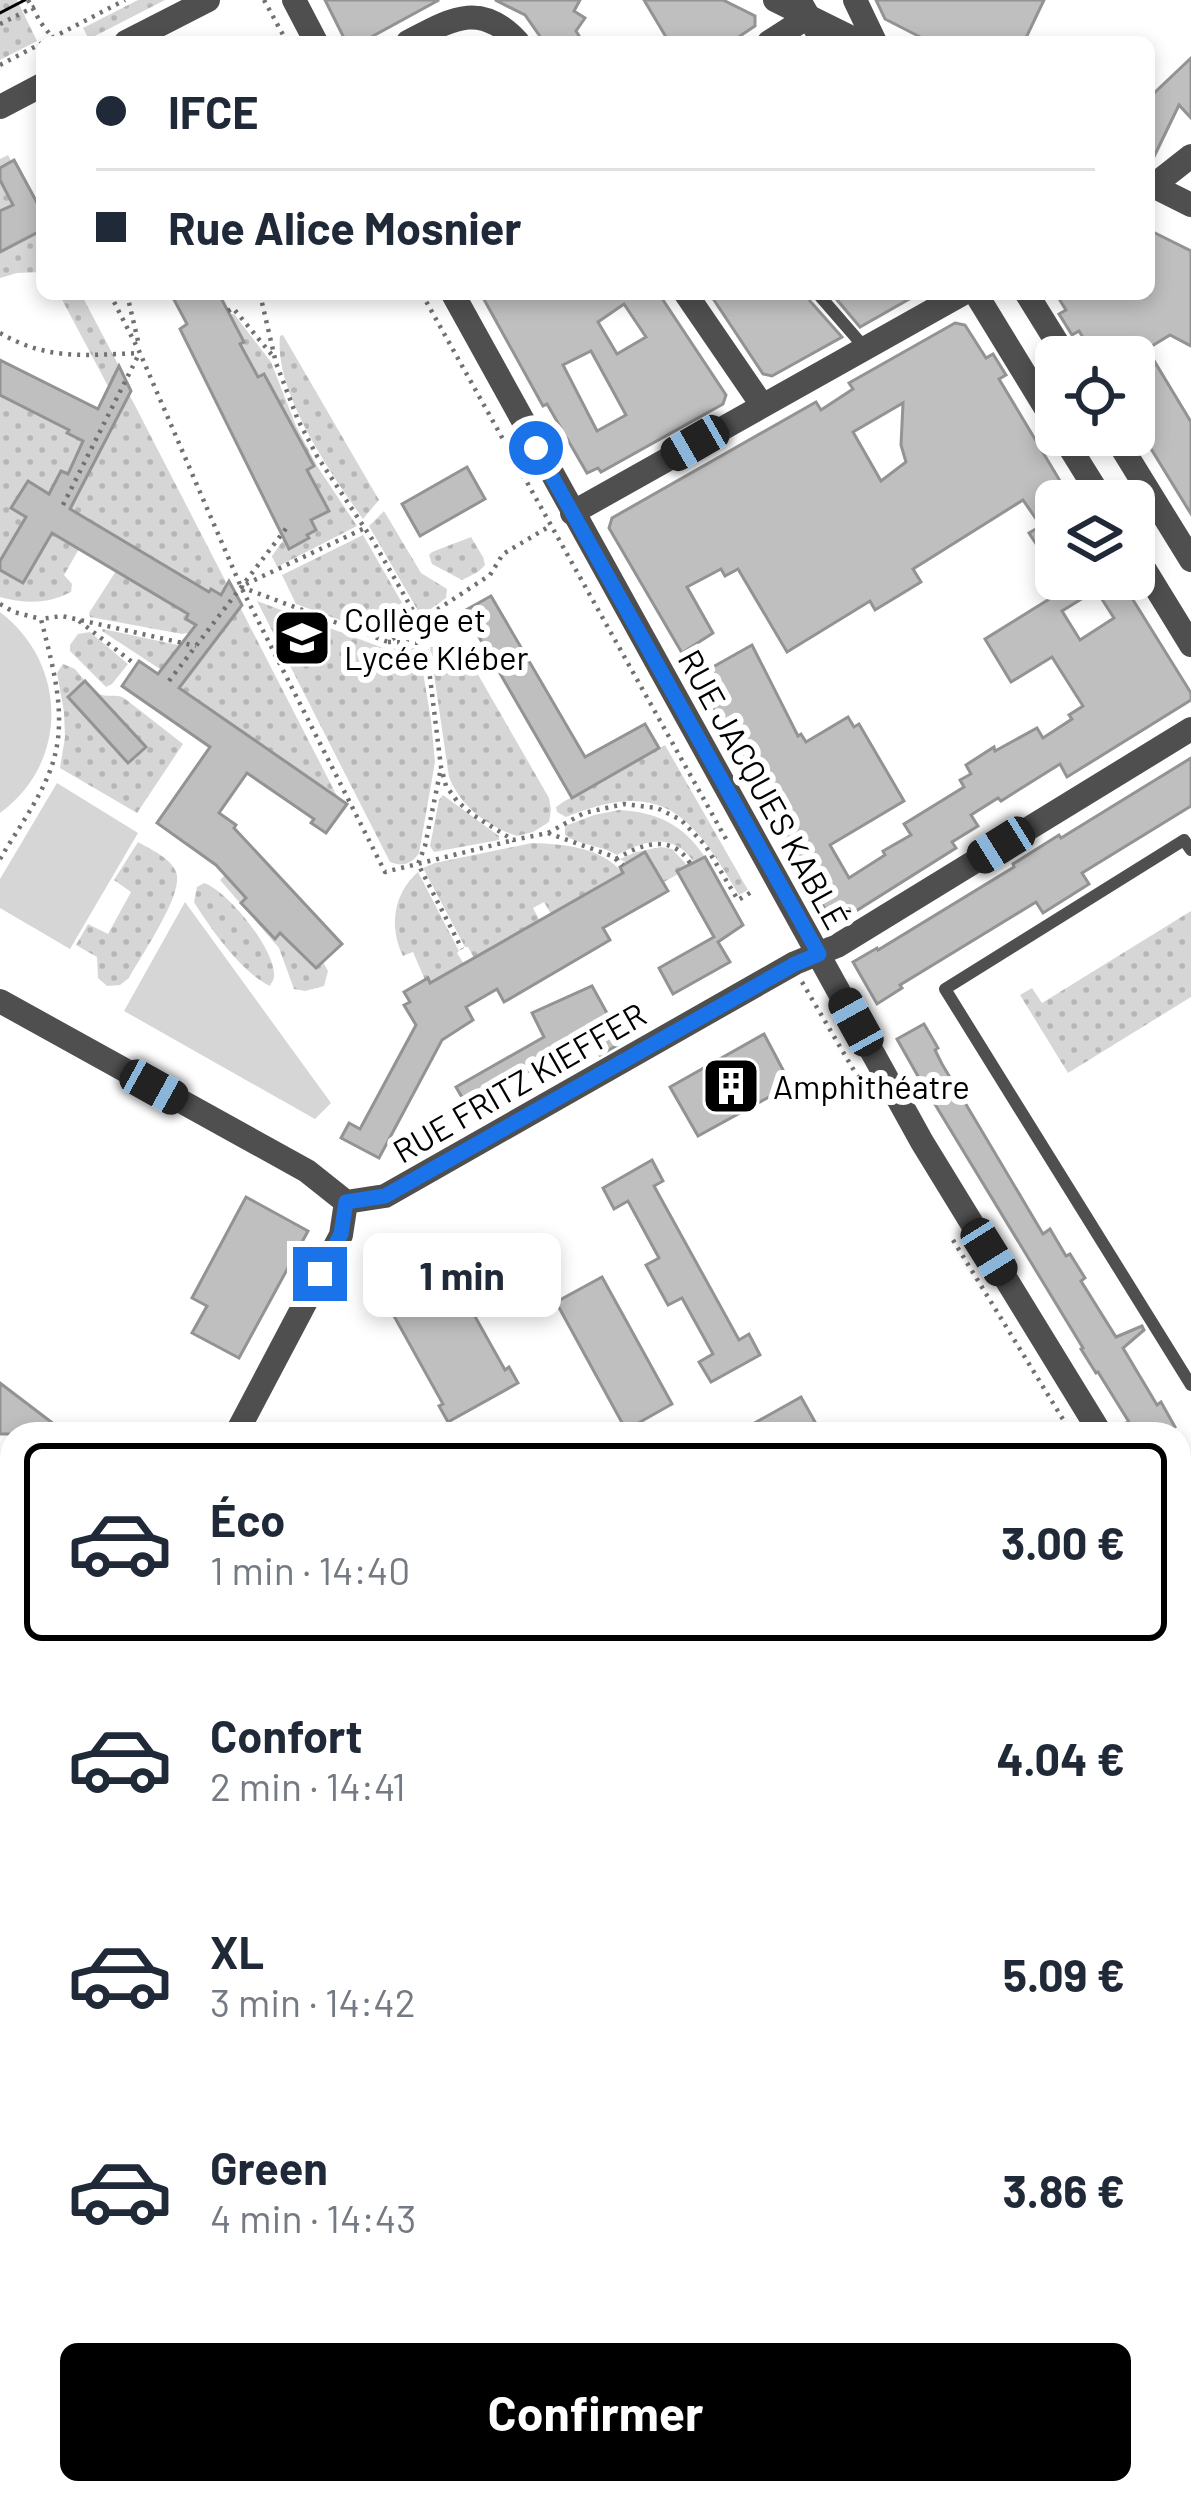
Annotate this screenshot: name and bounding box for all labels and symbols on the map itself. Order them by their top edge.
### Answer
car [655,409,735,477]
route start [509,421,563,475]
place label: Collège et Lycée Kléber [344,599,529,677]
school or university icon: Collège et Lycée Kléber [271,607,333,669]
street label: RUE JACQUES KABLÉ [671,642,857,936]
car [961,811,1041,879]
car [823,982,889,1062]
street label: RUE FRITZ KIEFFER [385,993,653,1171]
car [114,1054,194,1120]
building icon: Amphithéatre [700,1055,762,1117]
place label: Amphithéatre [773,1066,970,1106]
car [955,1212,1023,1292]
callout: 1 min [362,1232,560,1316]
route end [293,1247,347,1301]

